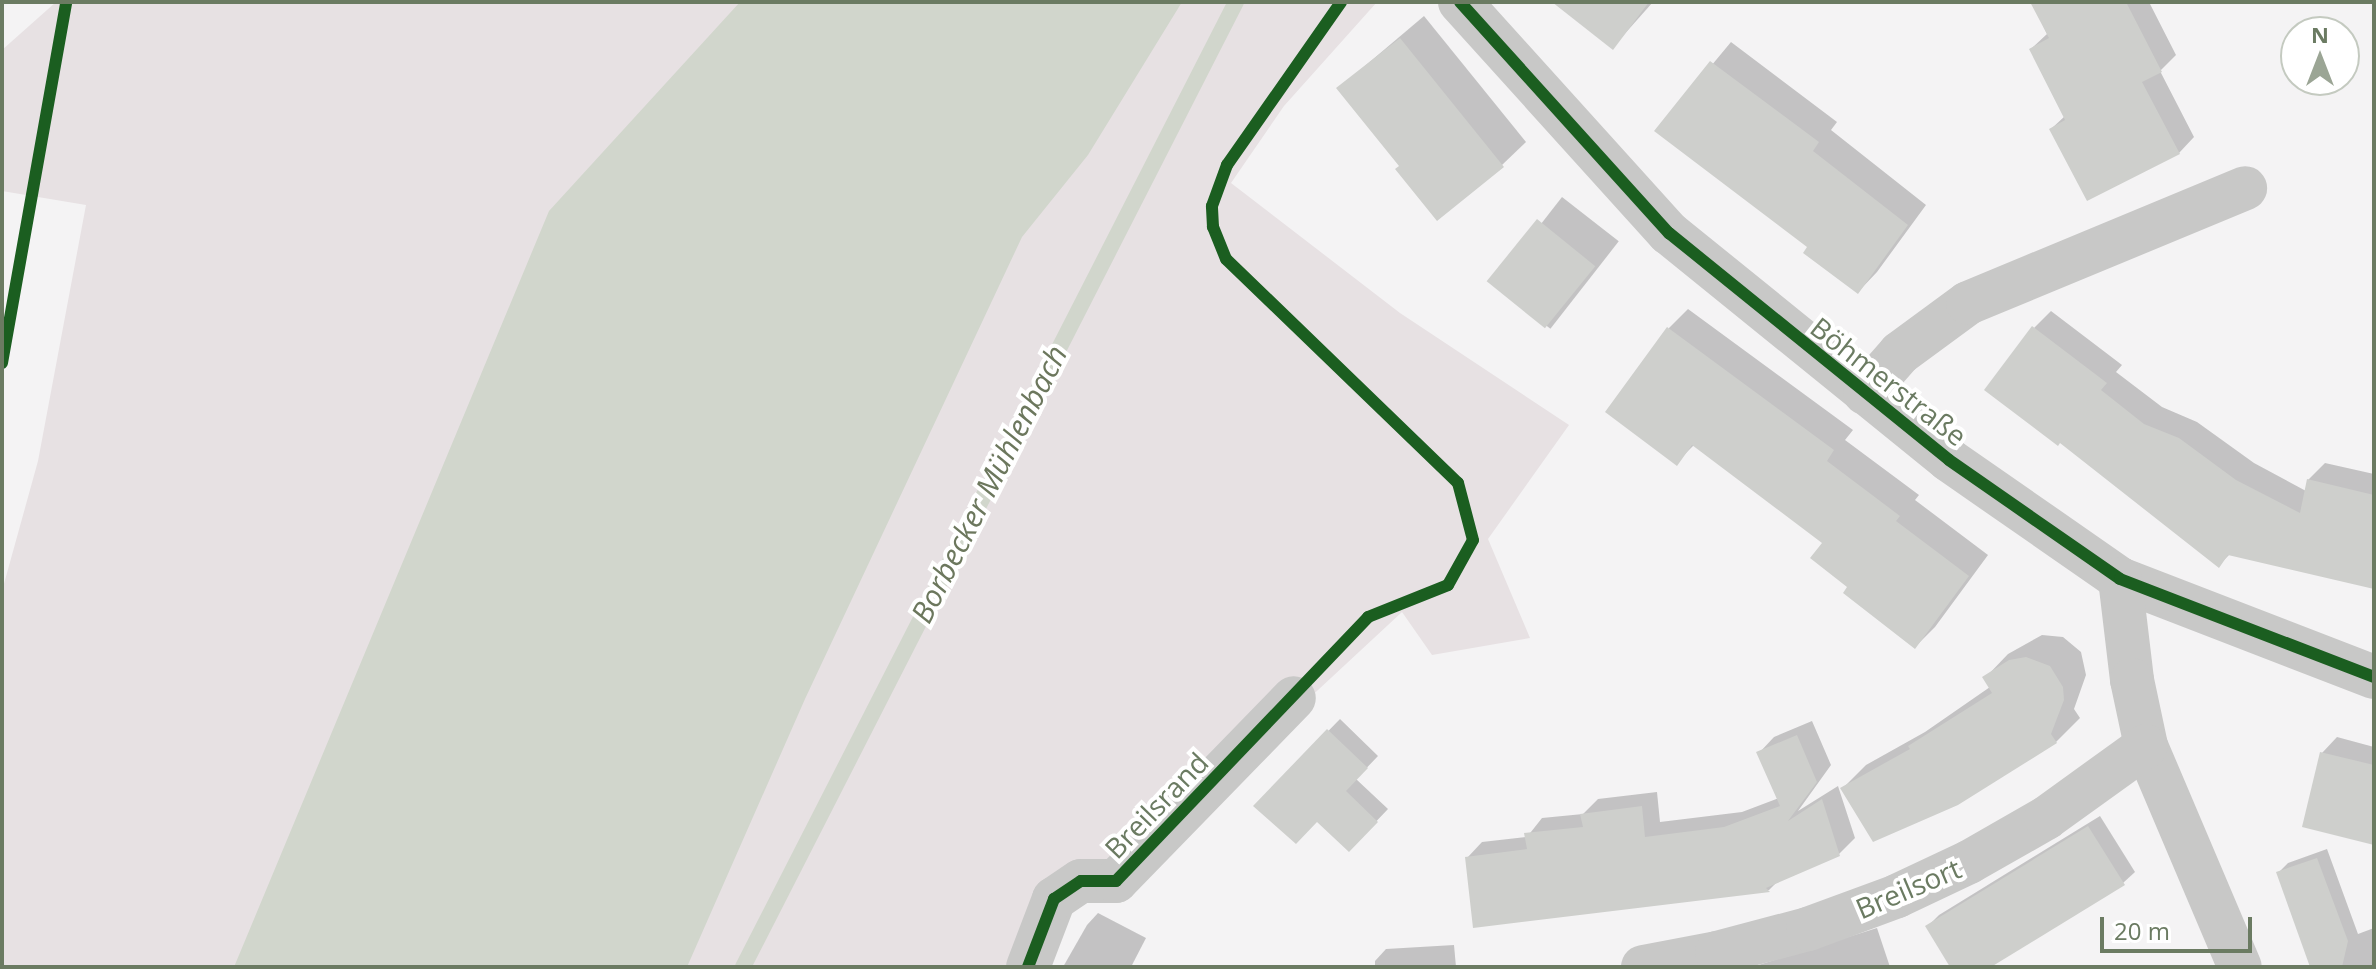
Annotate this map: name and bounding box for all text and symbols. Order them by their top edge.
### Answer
north arrow [2280,16,2360,96]
text: N [2311,19,2329,49]
street label: Böhmerstraße [1804,310,1974,452]
water label: Borbecker Mühlenbach [903,339,1075,629]
street label: Breilsrand [1097,745,1215,865]
street label: Breilsort [1850,851,1966,925]
scale bar [2104,901,2256,951]
text: 20 m [2114,914,2170,947]

